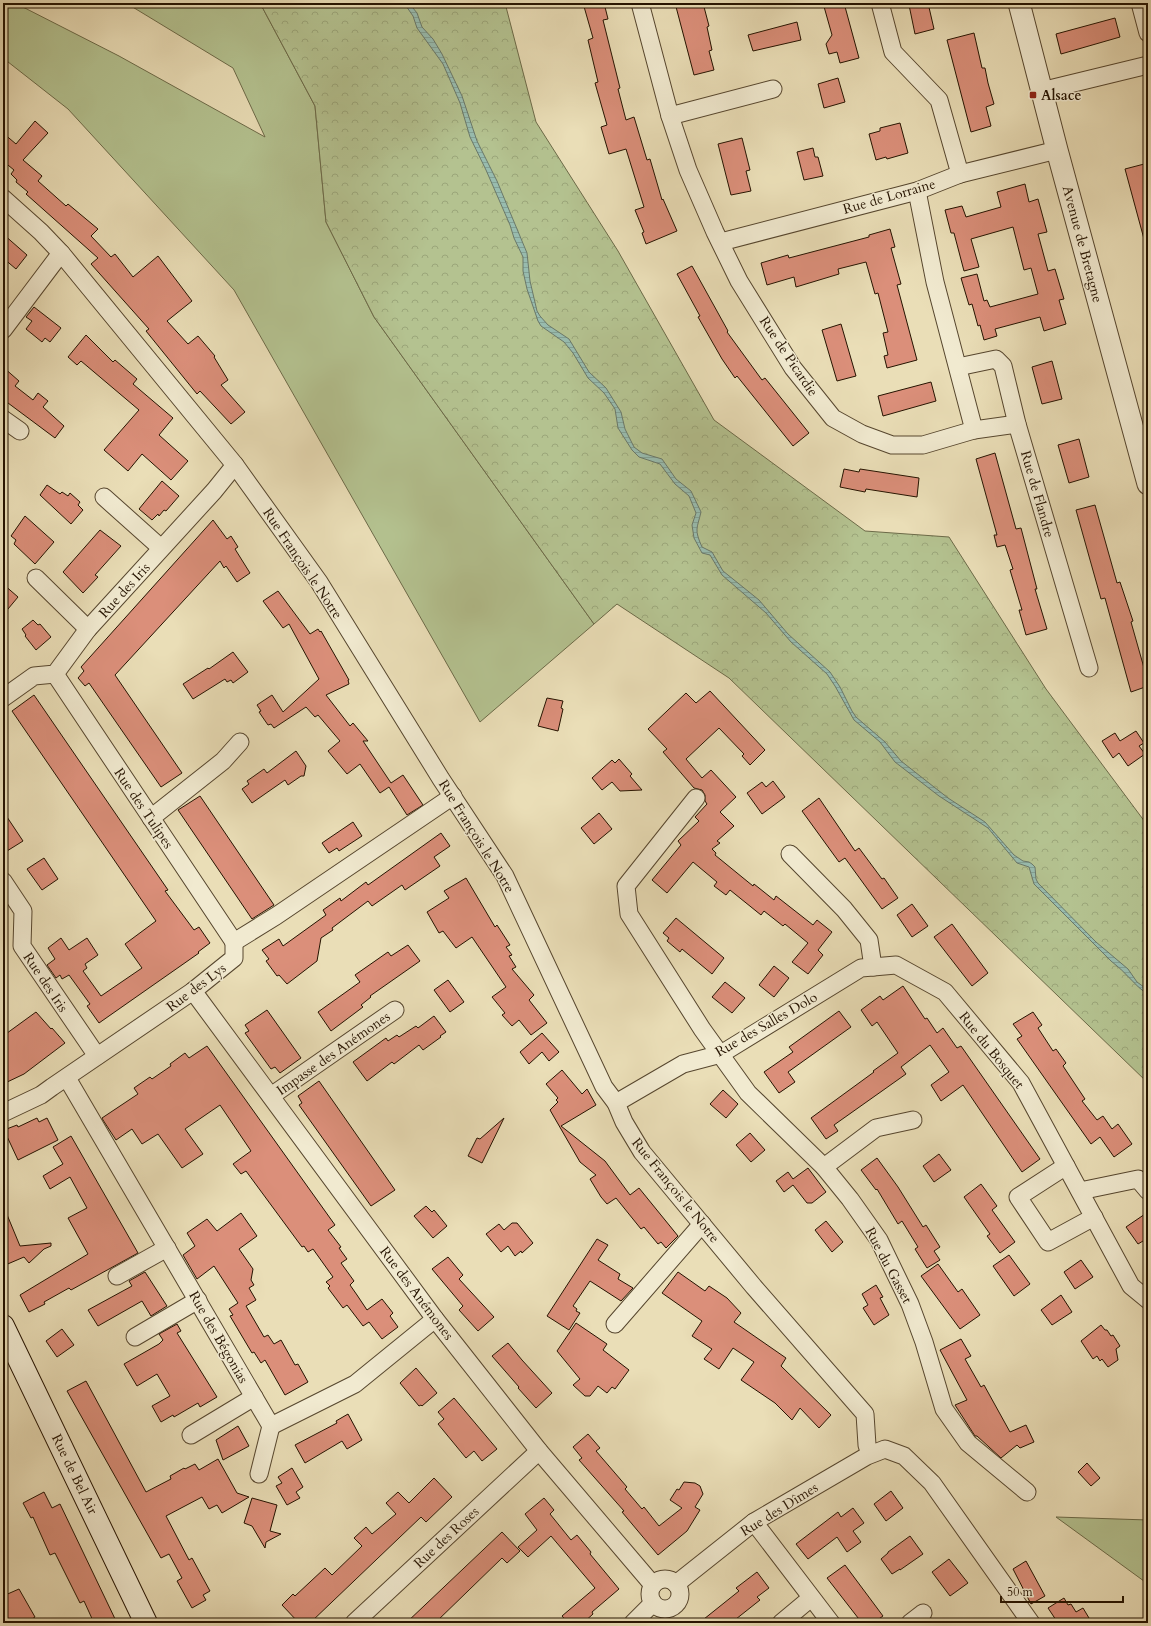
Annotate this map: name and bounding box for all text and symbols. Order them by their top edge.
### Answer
place label: Alsace [1041,86,1082,105]
marker: Alsace [1028,90,1038,100]
street label: Rue de Lorraine [841,174,938,219]
street label: Avenue de Bretagne [1058,184,1107,305]
street label: Rue de Picardie [755,313,822,400]
street label: Rue de Flandre [1016,448,1059,540]
street label: Rue François le Notre [258,504,347,622]
street label: Rue des Iris [94,558,154,622]
street label: Rue des Tulipes [110,764,178,853]
street label: Rue François le Notre [434,776,519,896]
street label: Rue des Iris [19,949,73,1016]
street label: Rue des Lys [163,958,230,1016]
street label: Rue des Salles Dolo [712,987,821,1061]
street label: Impasse des Anémones [273,1007,394,1100]
street label: Rue du Bosquet [955,1008,1029,1093]
street label: Rue François le Notre [627,1134,724,1247]
street label: Rue du Gasset [861,1224,917,1307]
street label: Rue des Anémones [375,1243,458,1344]
street label: Rue des Bégonias [184,1288,253,1387]
street label: Rue de Bel Air [47,1431,103,1518]
street label: Rue des Dîmes [737,1478,822,1541]
street label: Rue des Roses [410,1502,483,1573]
scale bar [1001,1578,1123,1604]
text: 50 m [1007,1584,1034,1600]

